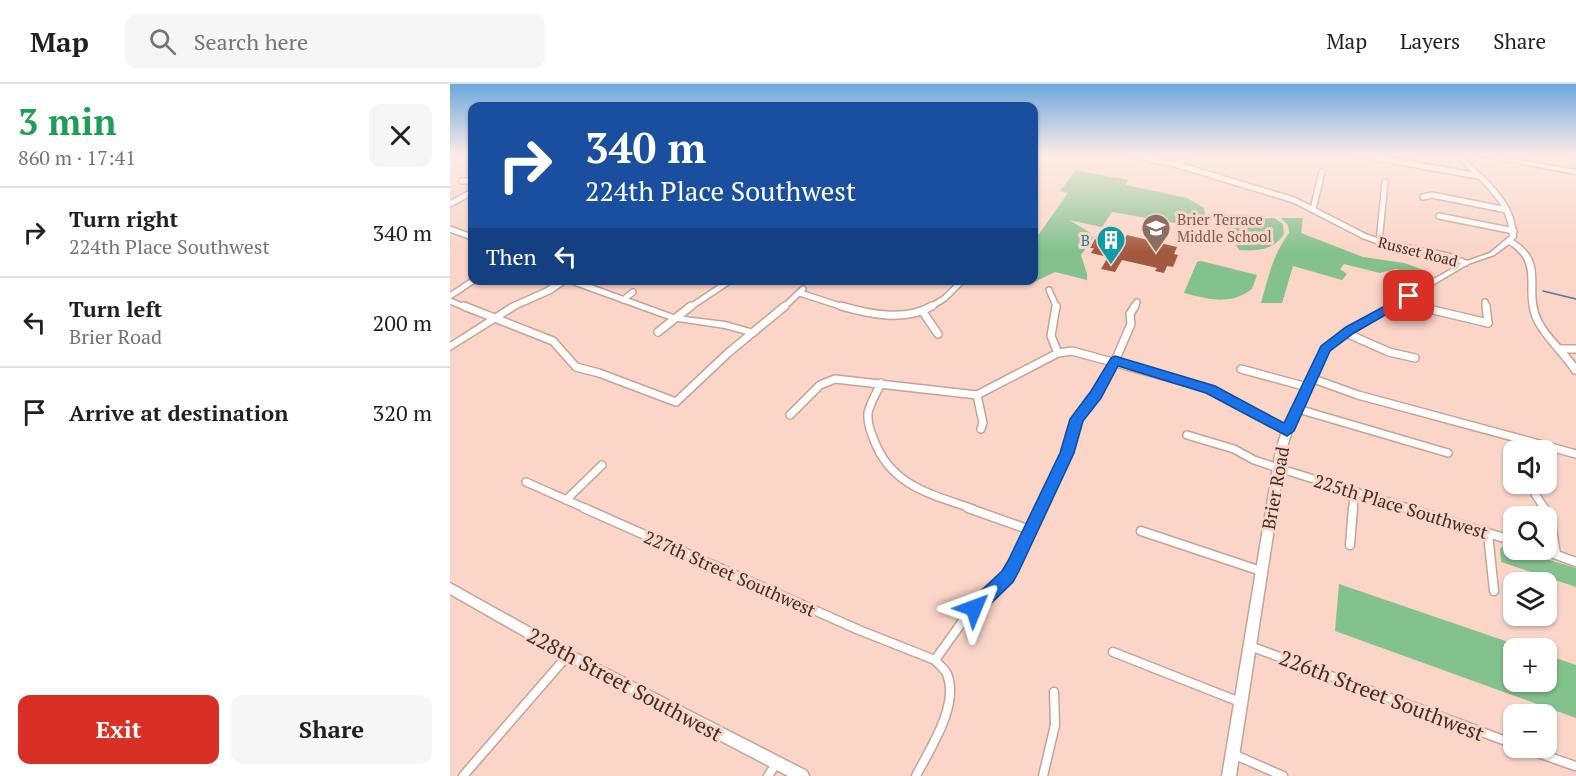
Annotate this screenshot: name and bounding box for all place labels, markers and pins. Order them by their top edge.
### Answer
place label: Brier Terrace Middle School [1177,209,1272,246]
school or university icon: Brier Terrace Middle School [1140,212,1172,254]
building icon: B [1095,224,1127,266]
place label: B [1081,230,1090,250]
pin [1383,270,1434,321]

